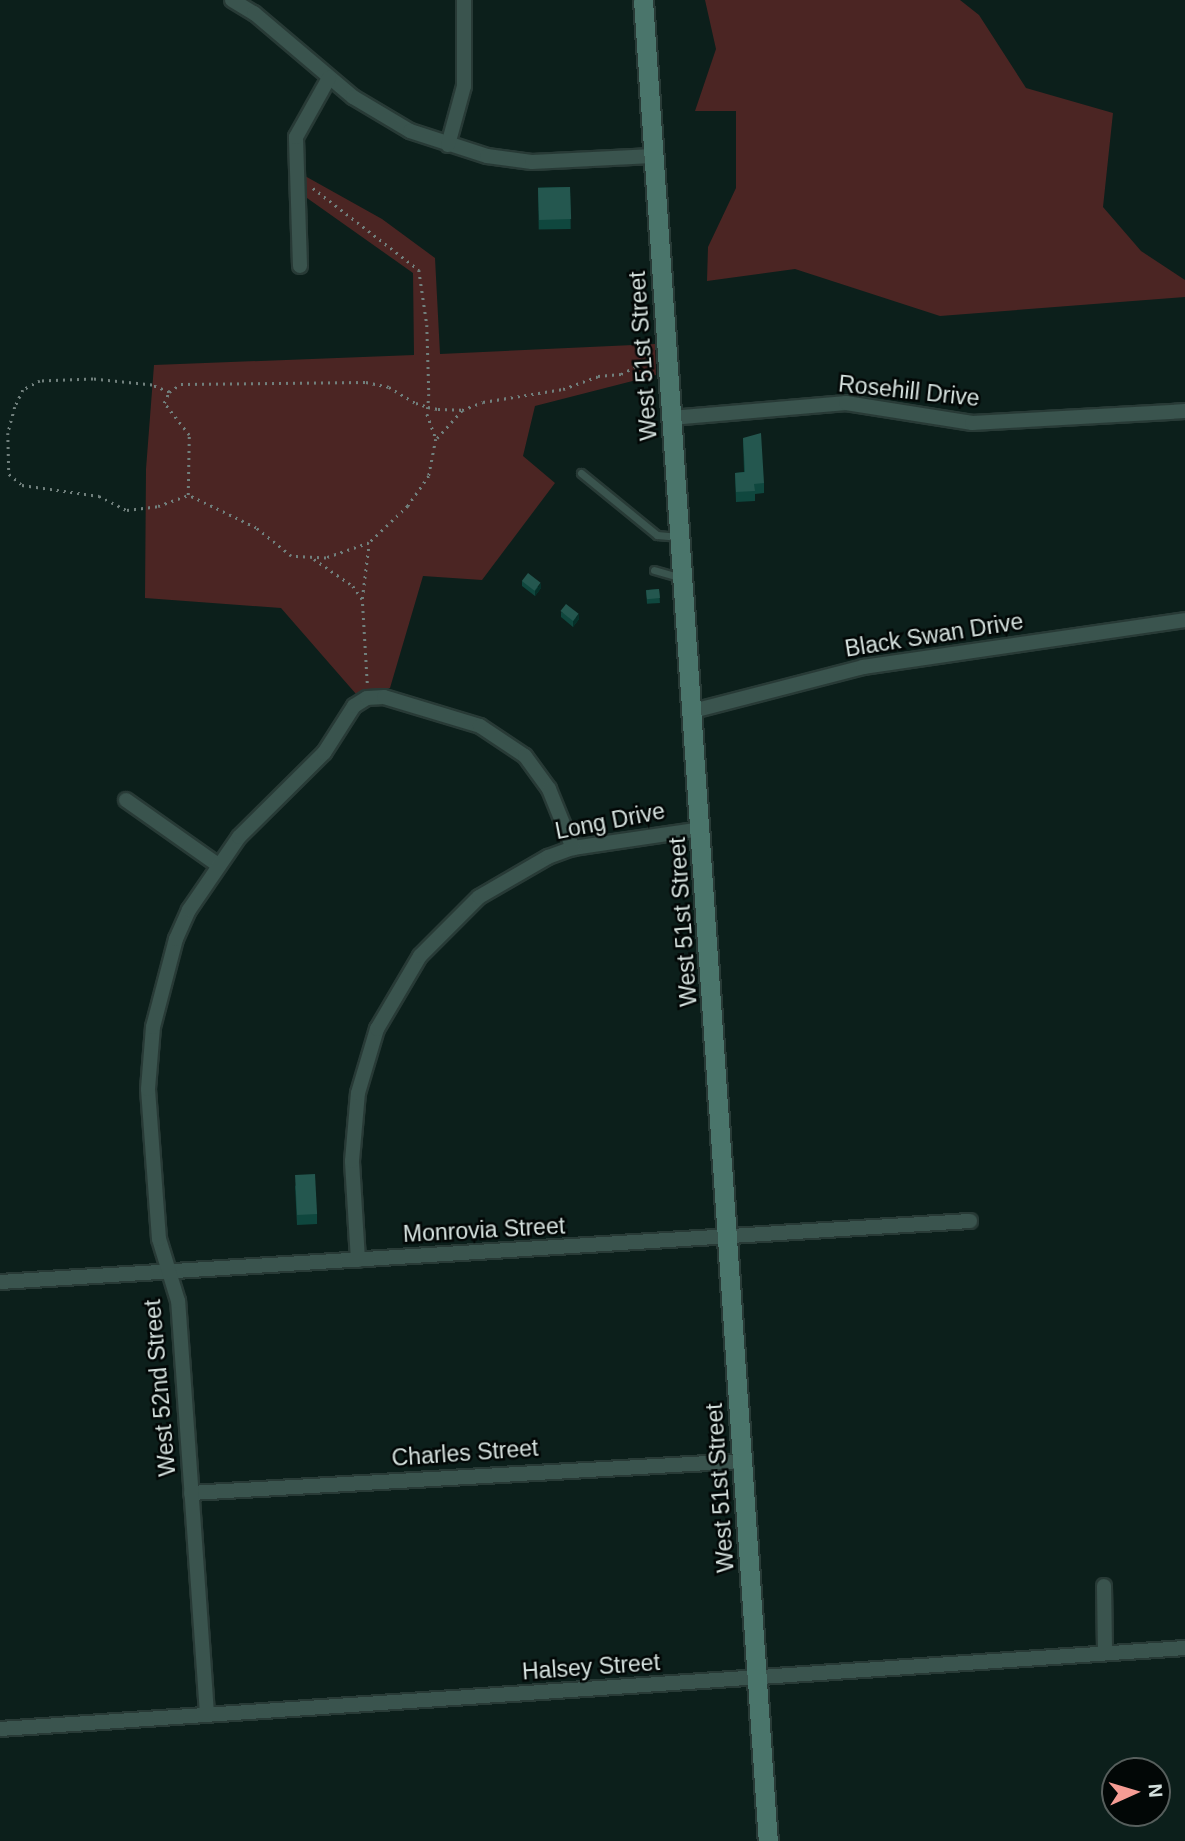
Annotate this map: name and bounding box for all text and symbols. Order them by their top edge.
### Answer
street label: West 51st Street [623,270,663,442]
street label: Rosehill Drive [837,370,981,412]
street label: Black Swan Drive [843,607,1025,663]
street label: Long Drive [553,797,667,845]
street label: West 51st Street [663,836,703,1008]
street label: Monrovia Street [402,1212,566,1248]
street label: West 52nd Street [139,1298,181,1478]
street label: West 51st Street [700,1402,740,1574]
street label: Charles Street [391,1434,539,1472]
street label: Halsey Street [521,1648,661,1686]
north arrow [1101,1757,1171,1827]
text: N [1144,1783,1166,1798]

